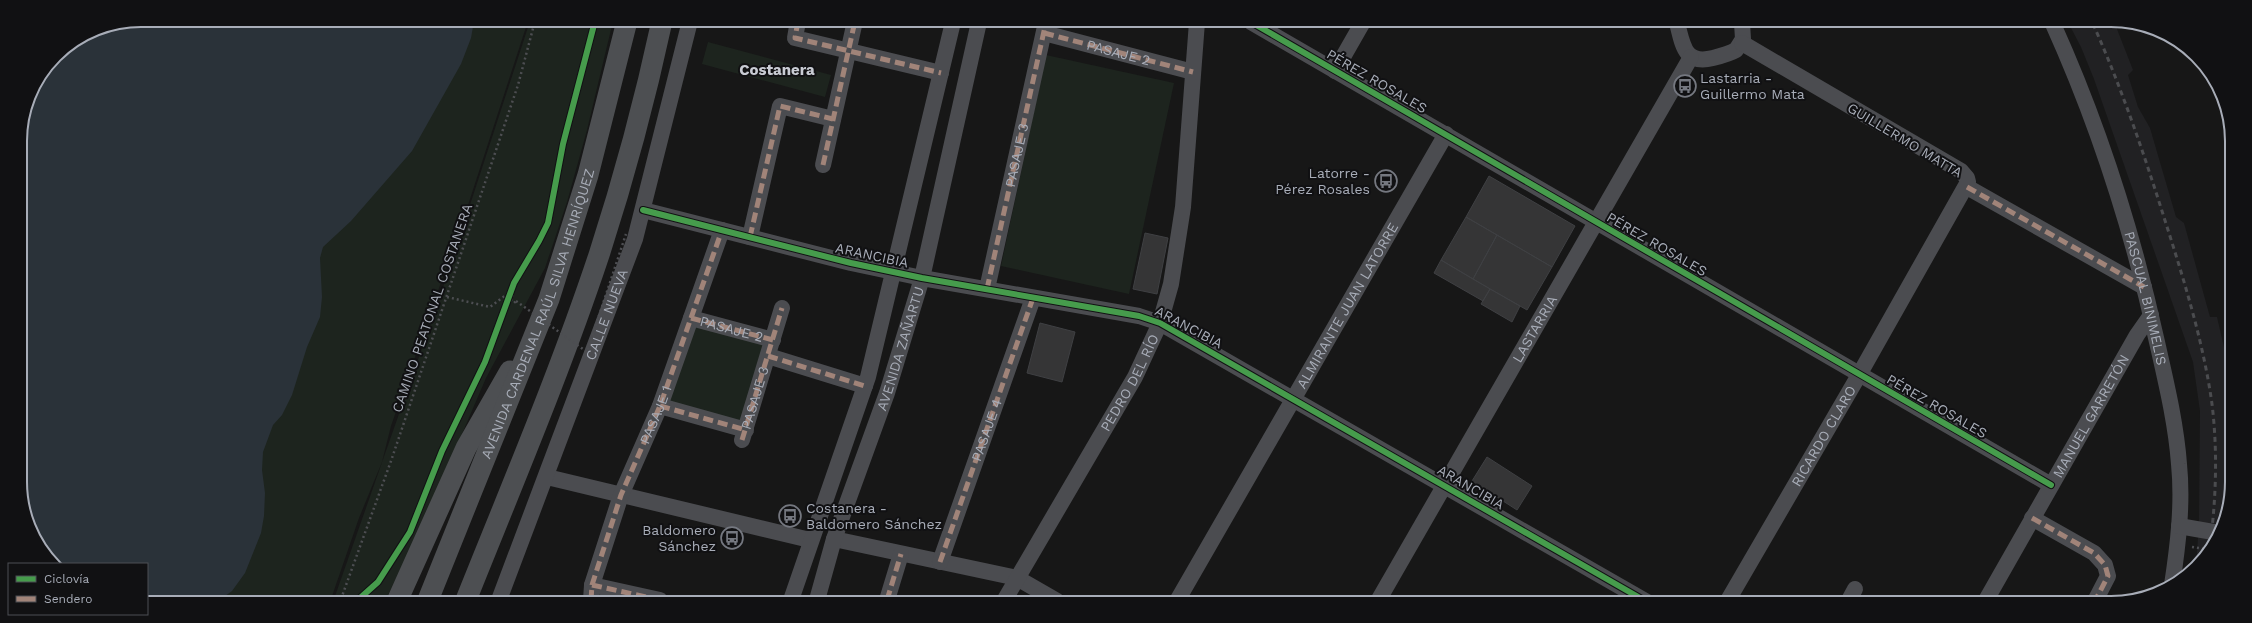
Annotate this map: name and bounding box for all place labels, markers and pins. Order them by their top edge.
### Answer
place label: Lastarria - Guillermo Mata [1700,70,1805,102]
bus stop icon: Lastarria - Guillermo Mata [1672,73,1698,99]
place label: Latorre - Pérez Rosales [1275,165,1370,197]
bus stop icon: Latorre - Pérez Rosales [1373,168,1399,194]
place label: Costanera - Baldomero Sánchez [806,500,942,532]
bus stop icon: Costanera - Baldomero Sánchez [777,503,803,529]
place label: Baldomero Sánchez [642,522,716,554]
bus stop icon: Baldomero Sánchez [719,525,745,551]

